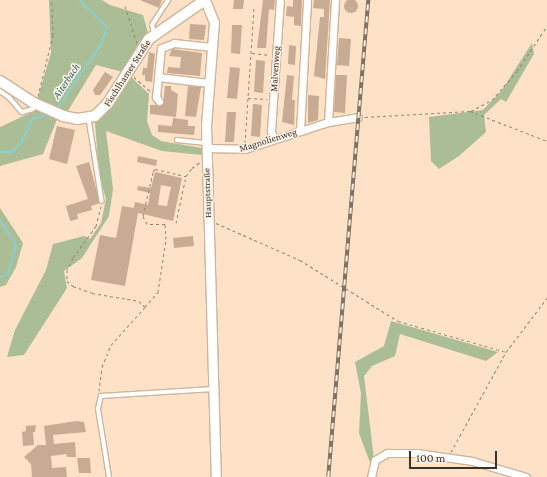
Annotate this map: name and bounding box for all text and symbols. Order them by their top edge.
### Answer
street label: Fischlhamer Straße [101,37,153,109]
street label: Malvenweg [267,45,283,93]
water label: Aiterbach [49,61,83,101]
street label: Magnolienweg [238,126,298,154]
street label: Hauptstraße [200,168,214,218]
scale bar [411,443,499,469]
text: 100 m [416,451,445,465]

